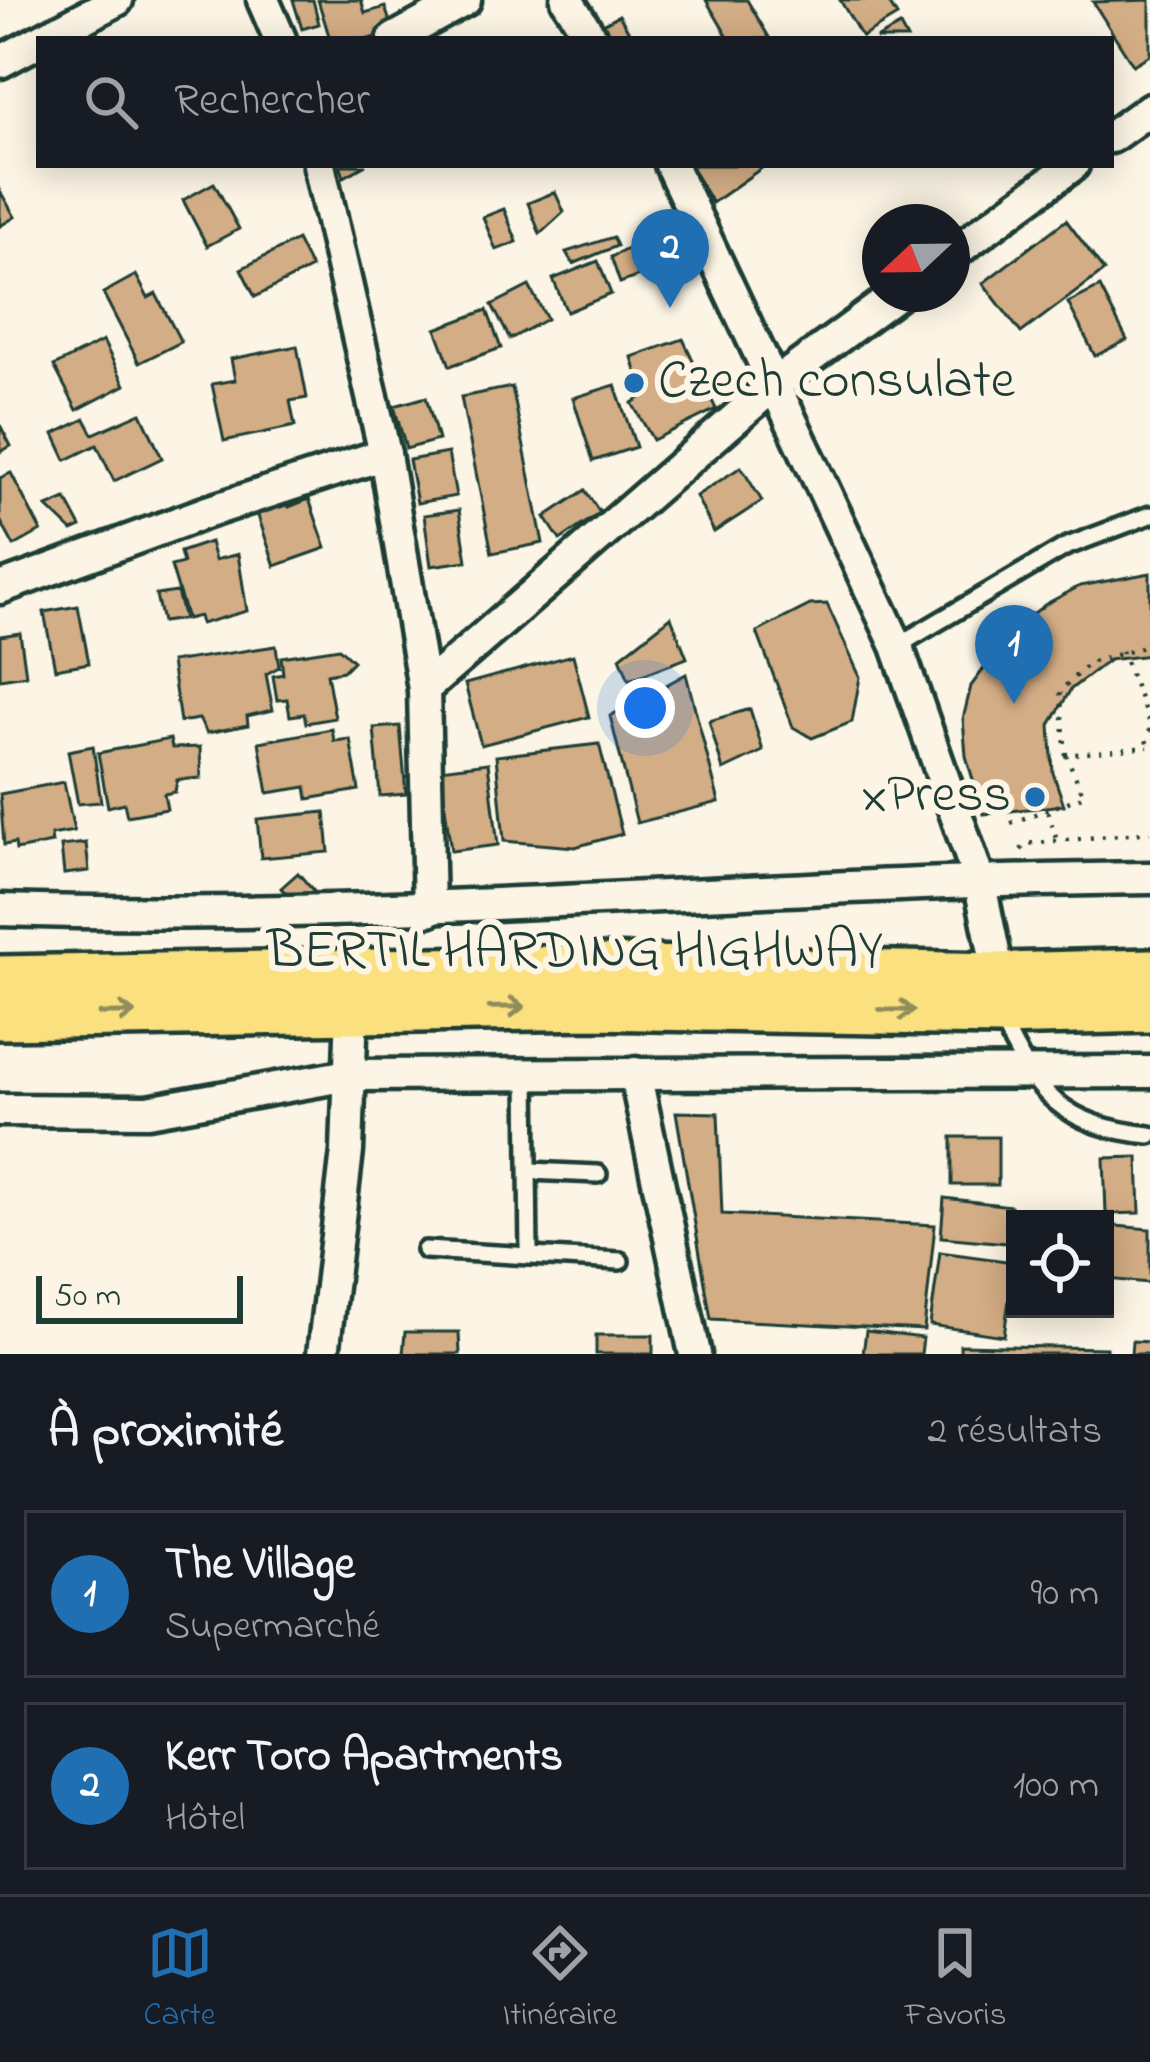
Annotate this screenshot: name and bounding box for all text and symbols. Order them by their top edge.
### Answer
search box [36,36,1114,168]
icon: search [78,69,144,135]
text: Rechercher [174,69,370,135]
north arrow [862,204,970,312]
pin: 2 [631,209,709,308]
place label: Czech consulate [658,344,1016,422]
marker: Czech consulate [621,370,647,396]
pin: 1 [975,605,1053,704]
your location [615,678,675,738]
place label: xPress [862,758,1011,836]
marker: xPress [1022,784,1048,810]
street label: BERTIL HARDING HIGHWAY [265,914,883,992]
one-way arrow [487,996,526,1019]
one-way arrow [877,999,916,1022]
one-way arrow [97,1002,136,1025]
map controls [1006,1210,1114,1318]
button: locate [1006,1210,1114,1318]
scale bar [36,1270,243,1323]
text: 50 m [54,1273,121,1321]
text: À proximité [48,1395,283,1470]
text: 2 résultats [928,1404,1102,1461]
text: The Village [165,1533,355,1599]
text: 1 [84,1566,96,1623]
text: 90 m [1030,1566,1099,1623]
text: Supermarché [165,1599,380,1656]
text: Kerr Toro Apartments [165,1725,563,1791]
text: 2 [80,1758,100,1815]
text: 100 m [1013,1758,1099,1815]
text: Hôtel [165,1791,245,1848]
tab: Carte [144,1920,216,2040]
tab: Itinéraire [503,1920,617,2040]
tab: Favoris [904,1920,1006,2040]

